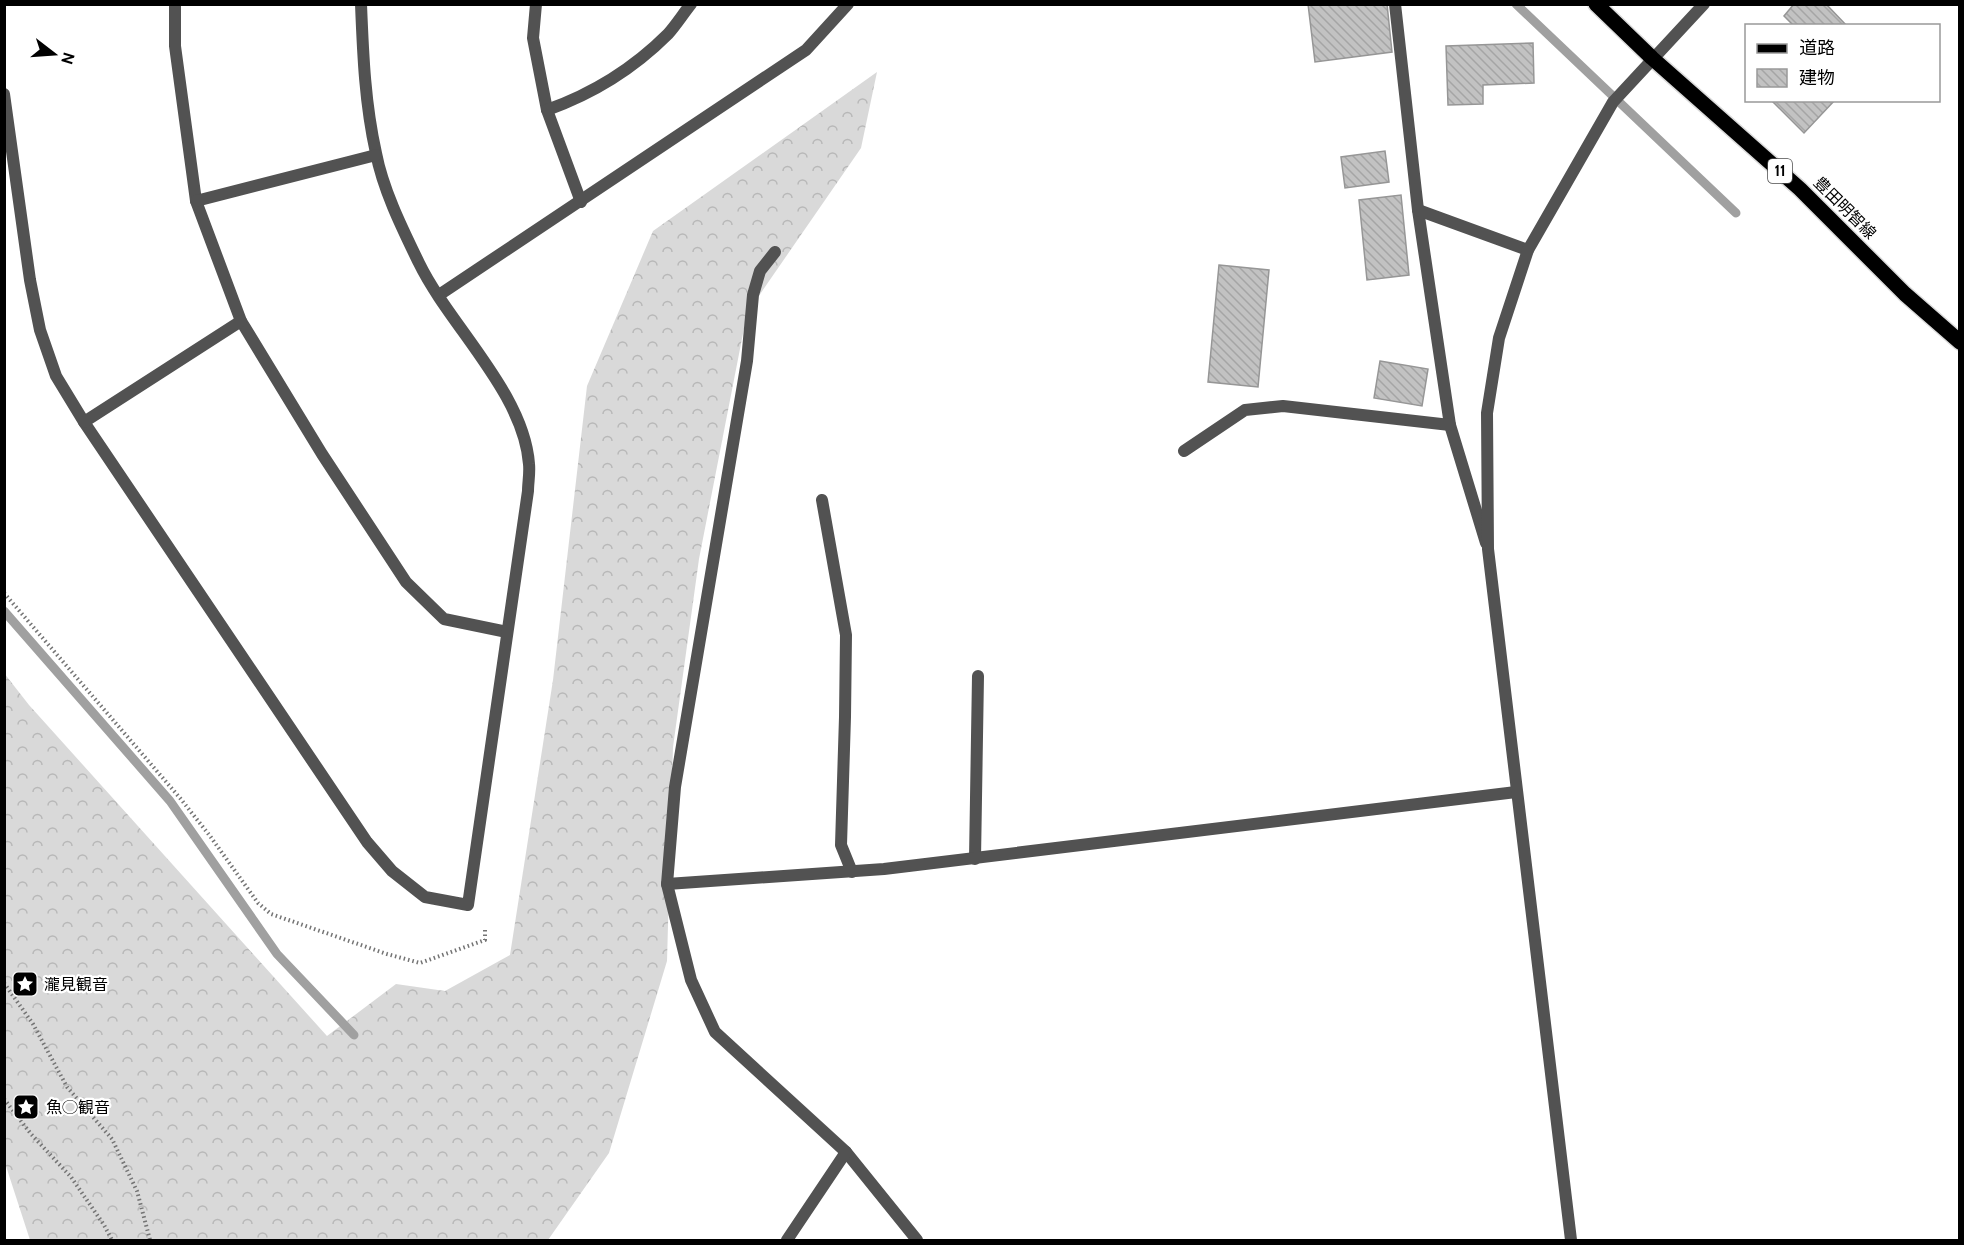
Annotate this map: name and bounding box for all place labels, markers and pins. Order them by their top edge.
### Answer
place icon: 瀧見観音 [10,969,40,999]
place label: 瀧見観音 [44,975,108,994]
place icon: 魚◯観音 [11,1092,41,1122]
place label: 魚◯観音 [46,1098,110,1117]

